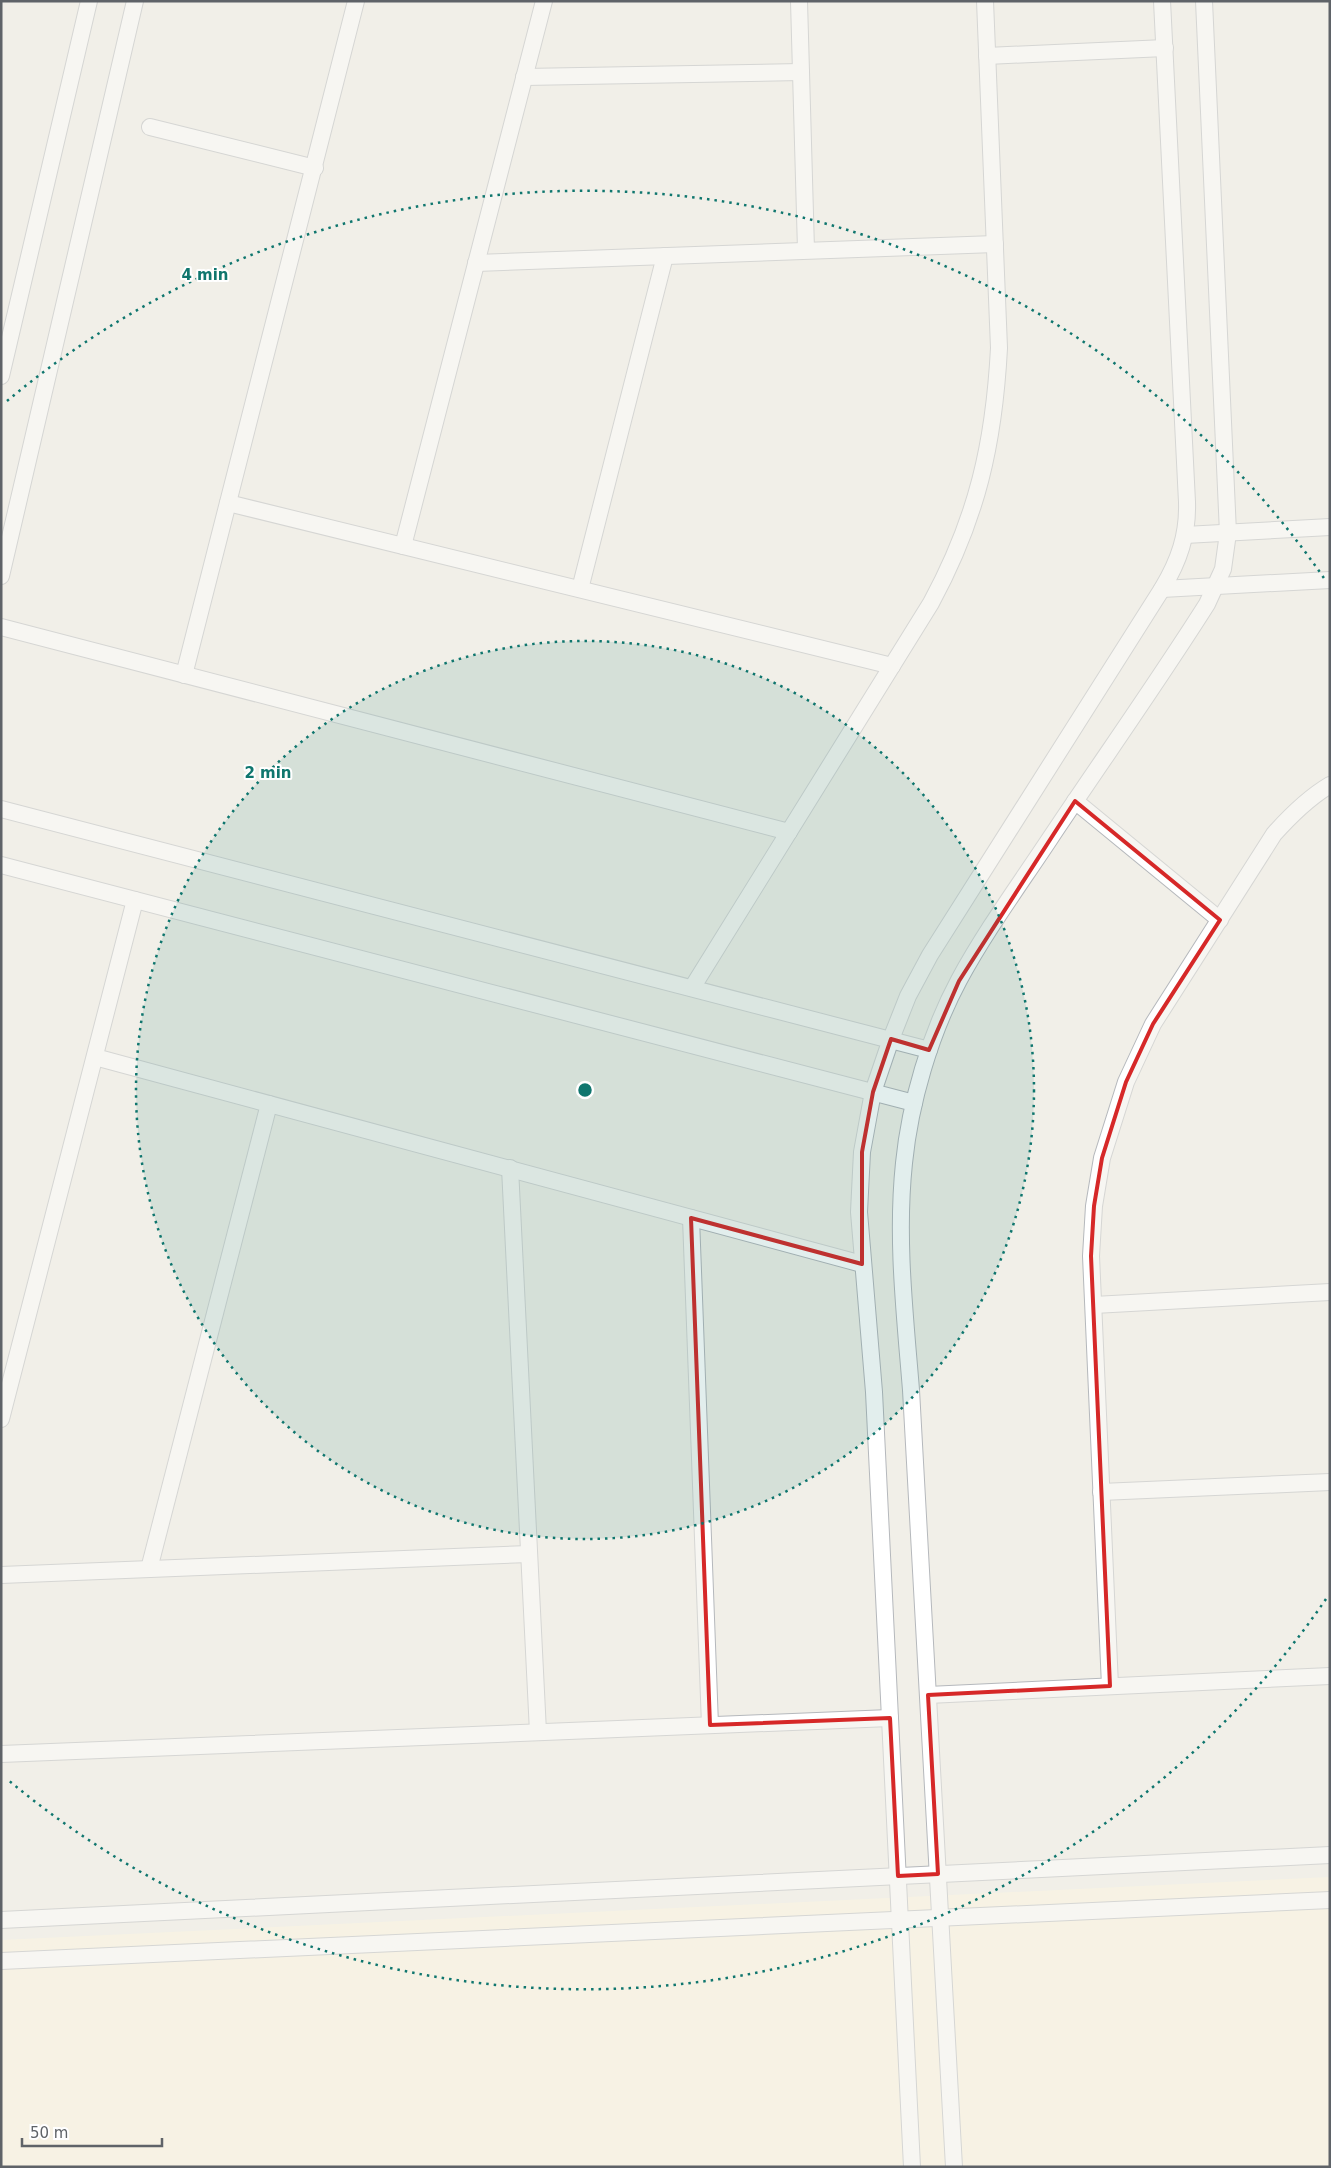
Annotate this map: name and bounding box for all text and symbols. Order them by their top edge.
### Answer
text: 4 min [181,266,229,284]
text: 2 min [244,764,292,782]
centre of rings [576,1081,594,1099]
scale bar [22,2116,162,2148]
text: 50 m [30,2124,68,2142]

